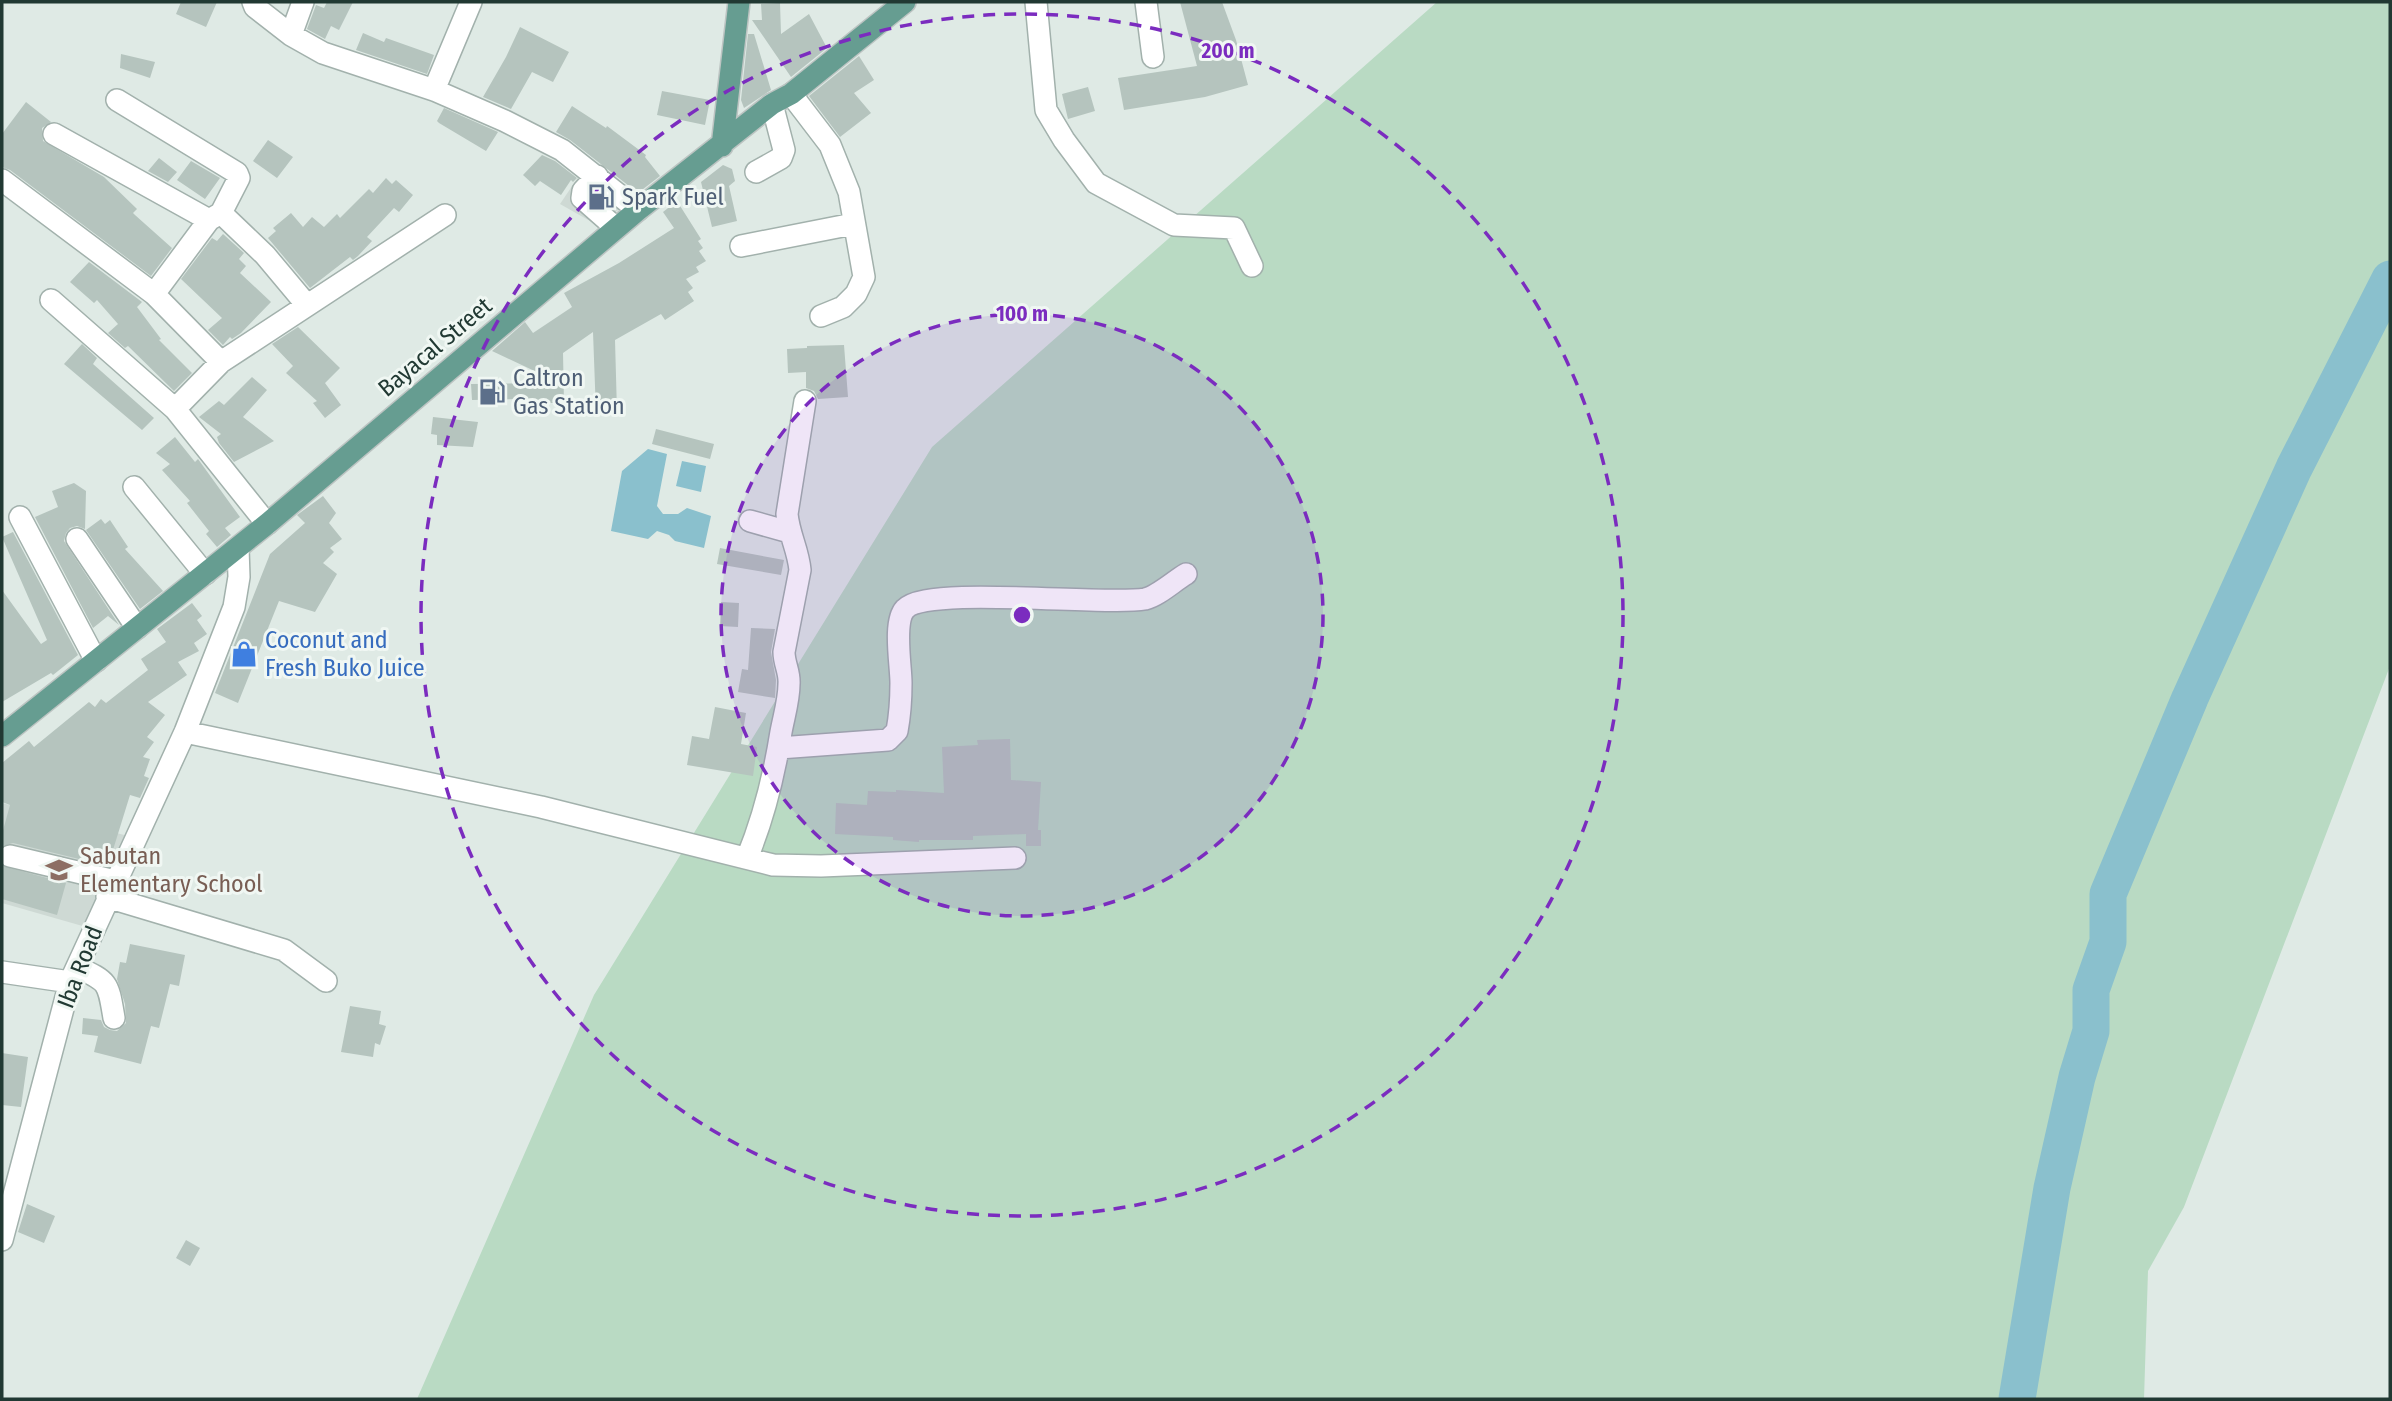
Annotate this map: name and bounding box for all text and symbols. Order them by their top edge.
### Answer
text: 200 m [1200,38,1255,64]
fuel station icon: Spark Fuel [586,182,616,212]
place label: Spark Fuel [622,183,724,211]
street label: Bayacal Street [373,291,497,402]
text: 100 m [996,301,1048,327]
place label: Caltron Gas Station [513,364,625,420]
fuel station icon: Caltron Gas Station [477,377,507,407]
centre of rings [1010,603,1034,627]
place label: Coconut and Fresh Buko Juice [265,626,425,682]
shop icon: Coconut and Fresh Buko Juice [229,639,259,669]
place label: Sabutan Elementary School [80,842,263,898]
school or university icon: Sabutan Elementary School [44,855,74,885]
street label: Iba Road [52,922,108,1012]

